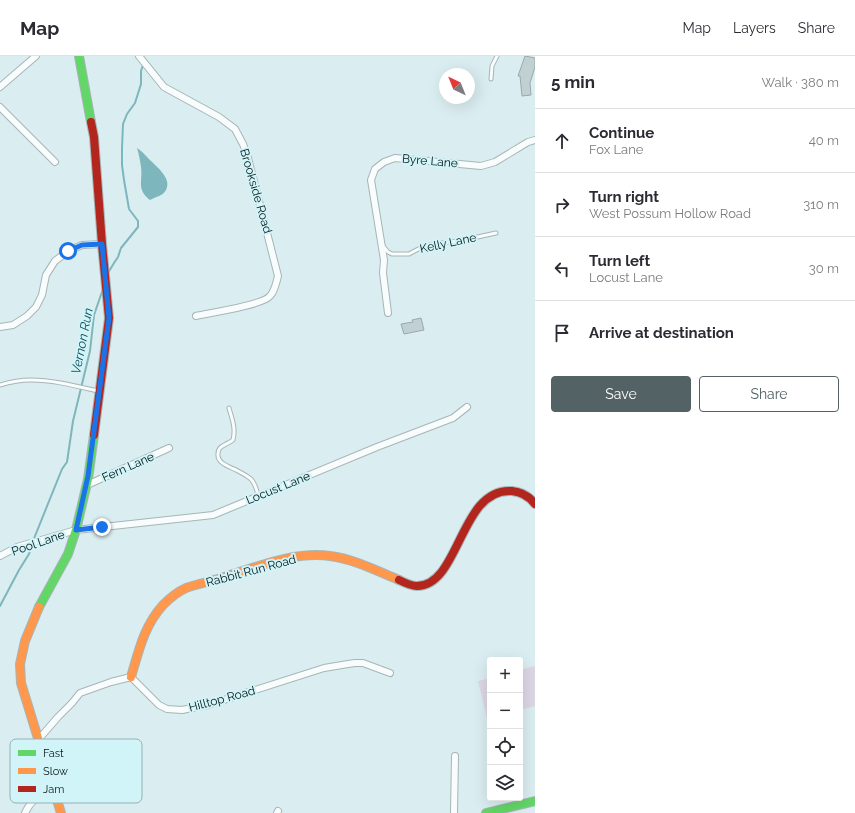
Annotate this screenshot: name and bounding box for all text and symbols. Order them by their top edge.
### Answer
text: Map [20,17,59,39]
text: Map [683,20,711,36]
text: Layers [733,20,776,36]
text: Share [798,20,835,36]
north arrow [439,68,475,104]
text: 5 min [551,72,595,92]
text: Walk · 380 m [762,75,839,90]
text: Continue [589,124,654,142]
icon: ahead [551,130,573,152]
text: 40 m [809,133,839,148]
text: Fox Lane [589,142,643,157]
street label: Brookside Road [237,147,275,235]
street label: Byre Lane [401,152,459,170]
text: Turn right [589,188,659,206]
icon: right [551,194,573,216]
text: 310 m [803,197,839,212]
text: West Possum Hollow Road [589,206,751,221]
street label: Kelly Lane [418,230,478,256]
route start [59,242,77,260]
text: Turn left [589,252,650,270]
icon: left [551,258,573,280]
text: 30 m [809,261,839,276]
text: Locust Lane [589,270,663,285]
water label: Vernon Run [68,307,96,375]
icon: arrive [551,322,573,344]
text: Arrive at destination [589,324,734,342]
button: Save [551,376,691,412]
button: Share [699,376,839,412]
street label: Fern Lane [100,449,156,485]
street label: Locust Lane [244,469,312,507]
route end [93,518,111,536]
street label: Pool Lane [10,527,66,559]
street label: Rabbit Run Road [205,552,297,590]
map controls [487,657,523,801]
button: + [487,657,523,693]
street label: Hilltop Road [187,683,257,715]
button: − [487,693,523,729]
button: locate [487,729,523,765]
legend [10,739,142,803]
text: Fast [43,747,64,760]
text: Slow [43,765,68,778]
button: layers [487,765,523,801]
text: Jam [43,783,64,796]

